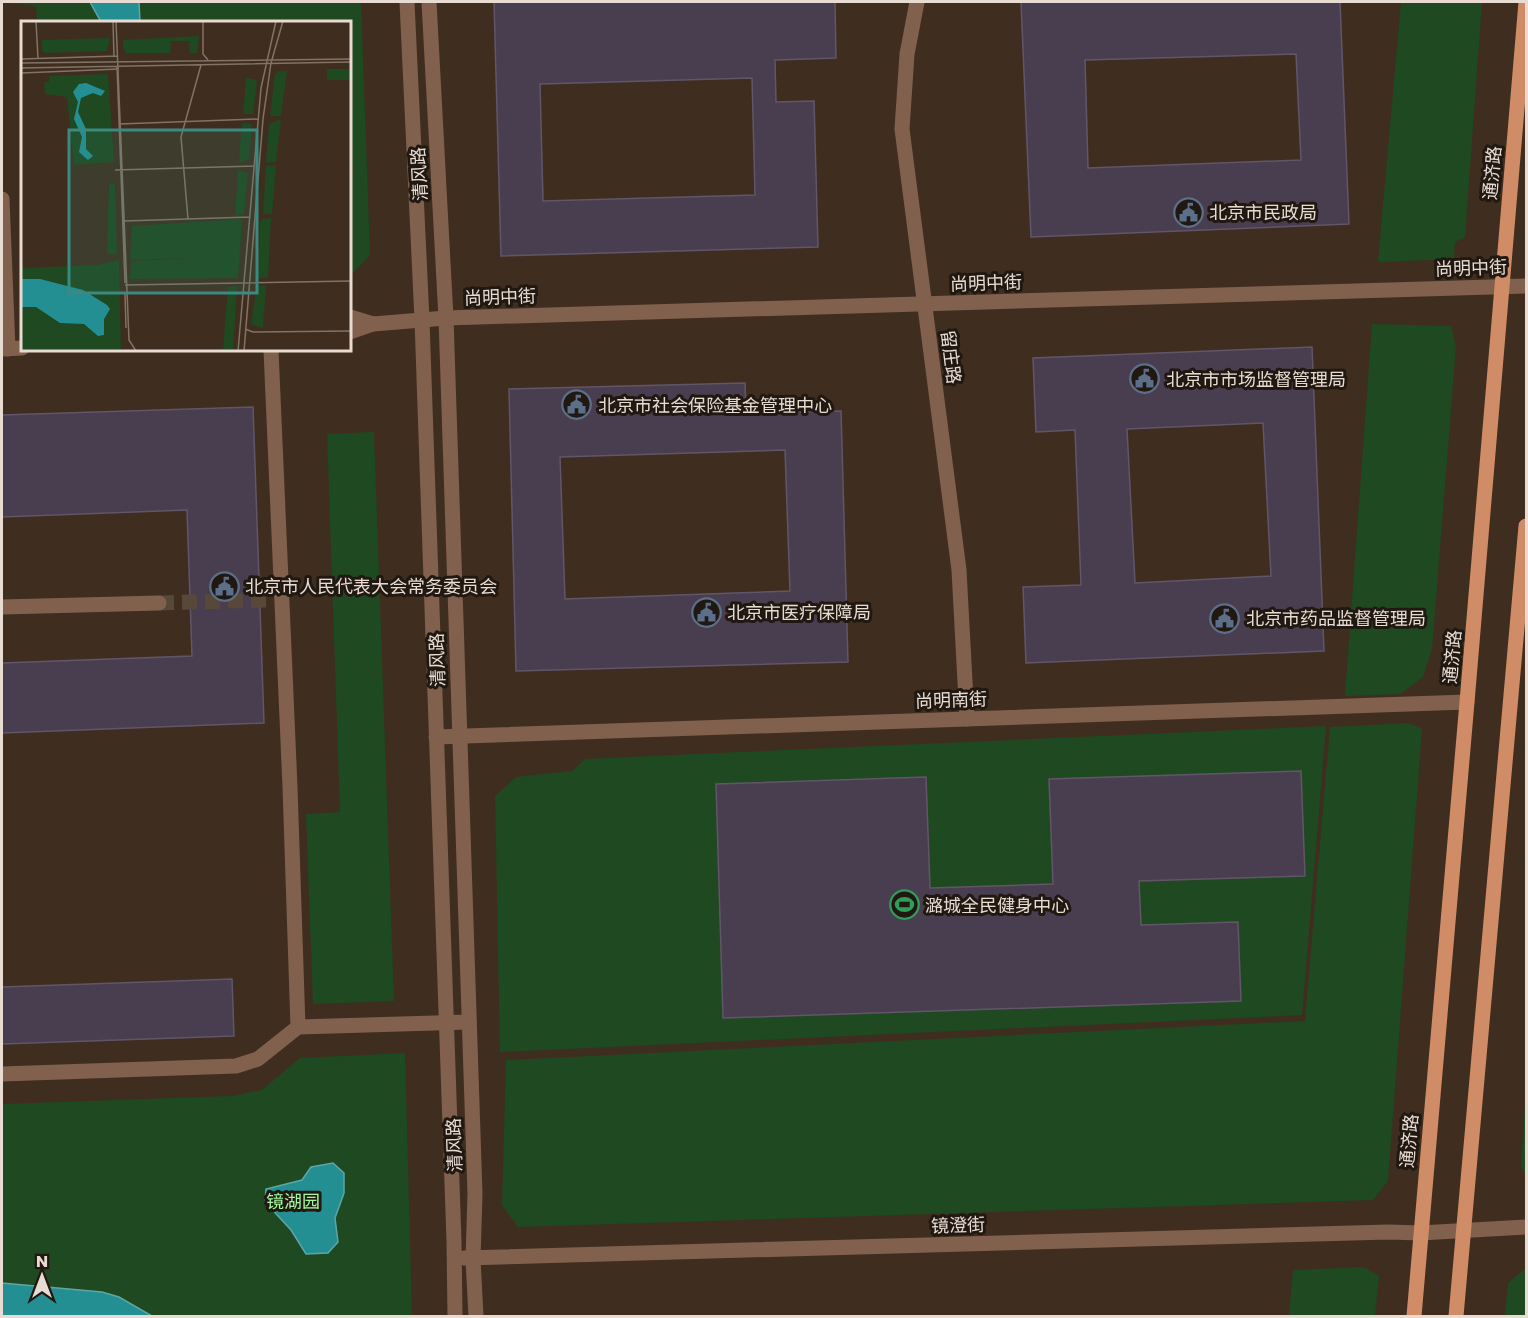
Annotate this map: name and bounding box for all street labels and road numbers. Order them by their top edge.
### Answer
street label: 通济路 [1477,145,1507,201]
street label: 清风路 [405,146,433,202]
street label: 尚明中街 [1435,254,1507,282]
street label: 尚明中街 [950,269,1022,297]
street label: 尚明中街 [464,283,536,311]
street label: 留庄路 [935,329,967,385]
street label: 通济路 [1437,629,1467,685]
street label: 清风路 [424,633,450,687]
street label: 尚明南街 [915,686,987,714]
street label: 通济路 [1394,1113,1424,1169]
street label: 清风路 [441,1118,467,1172]
street label: 镜澄街 [931,1212,985,1238]

